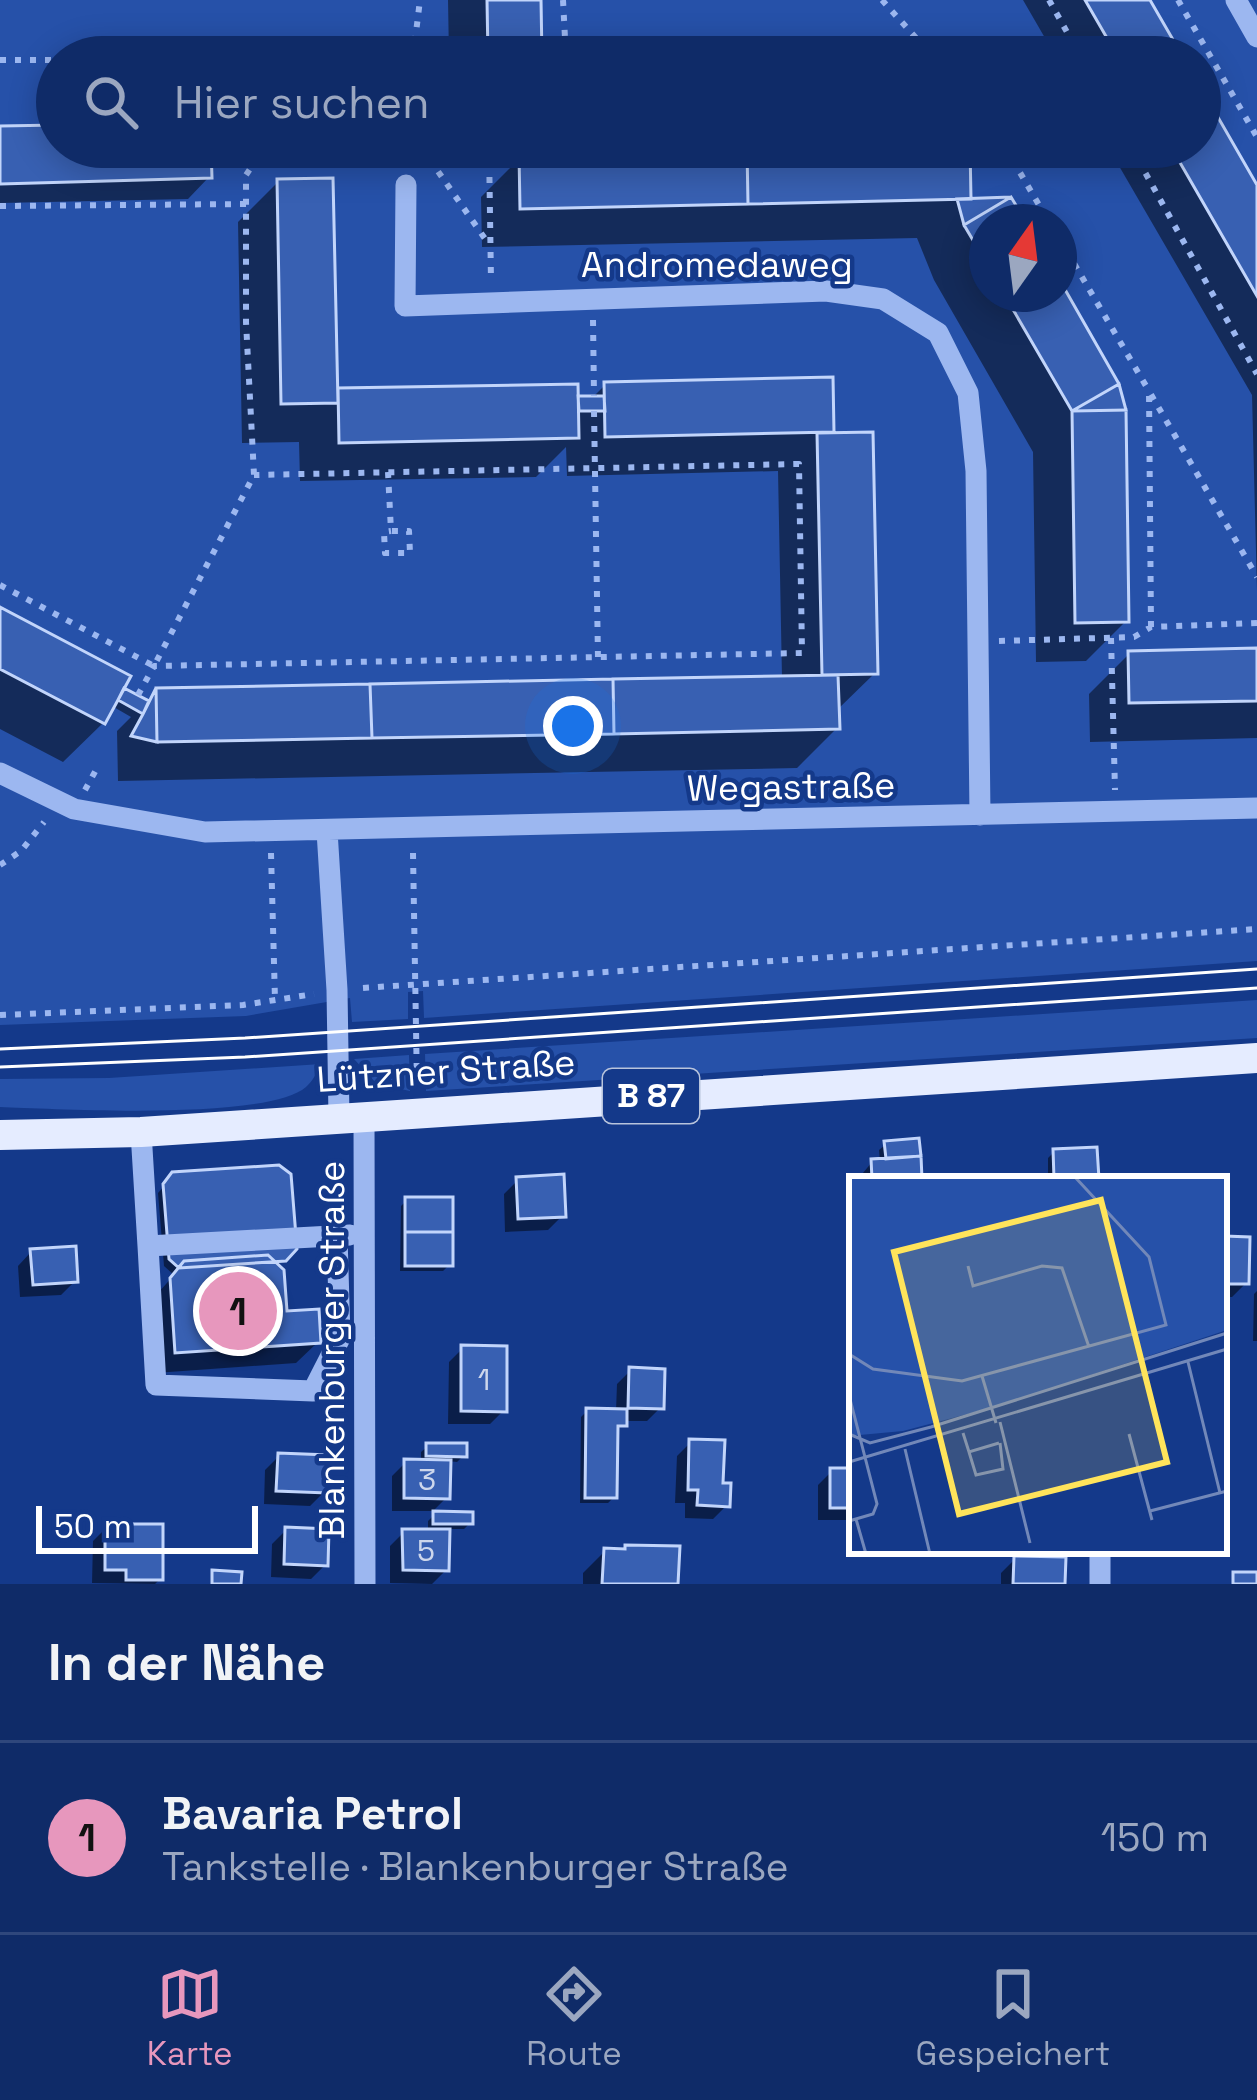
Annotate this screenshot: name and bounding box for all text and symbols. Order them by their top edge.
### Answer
search box [36,36,1221,168]
icon: search [78,69,144,135]
text: Hier suchen [174,74,430,131]
north arrow [969,204,1077,312]
street label: Andromedaweg [581,242,853,288]
your location [543,696,603,756]
street label: Wegastraße [686,762,896,812]
street label: Lützner Straße [315,1039,577,1103]
road number: B 87 [603,1069,699,1123]
street label: Blankenburger Straße [309,1161,355,1539]
inset map [849,1176,1227,1554]
pin: 1 [199,1266,277,1356]
house number: 1 [478,1360,490,1399]
house number: 3 [418,1460,436,1499]
scale bar [36,1500,258,1553]
text: 50 m [54,1506,132,1548]
house number: 5 [417,1531,435,1570]
text: In der Nähe [48,1630,325,1695]
text: Bavaria Petrol [162,1785,463,1842]
text: 1 [78,1813,96,1862]
text: 150 m [1101,1813,1209,1862]
text: Tankstelle · Blankenburger Straße [162,1842,789,1891]
tab: Karte [147,1961,233,2075]
tab: Route [526,1961,622,2075]
tab: Gespeichert [915,1961,1110,2075]

